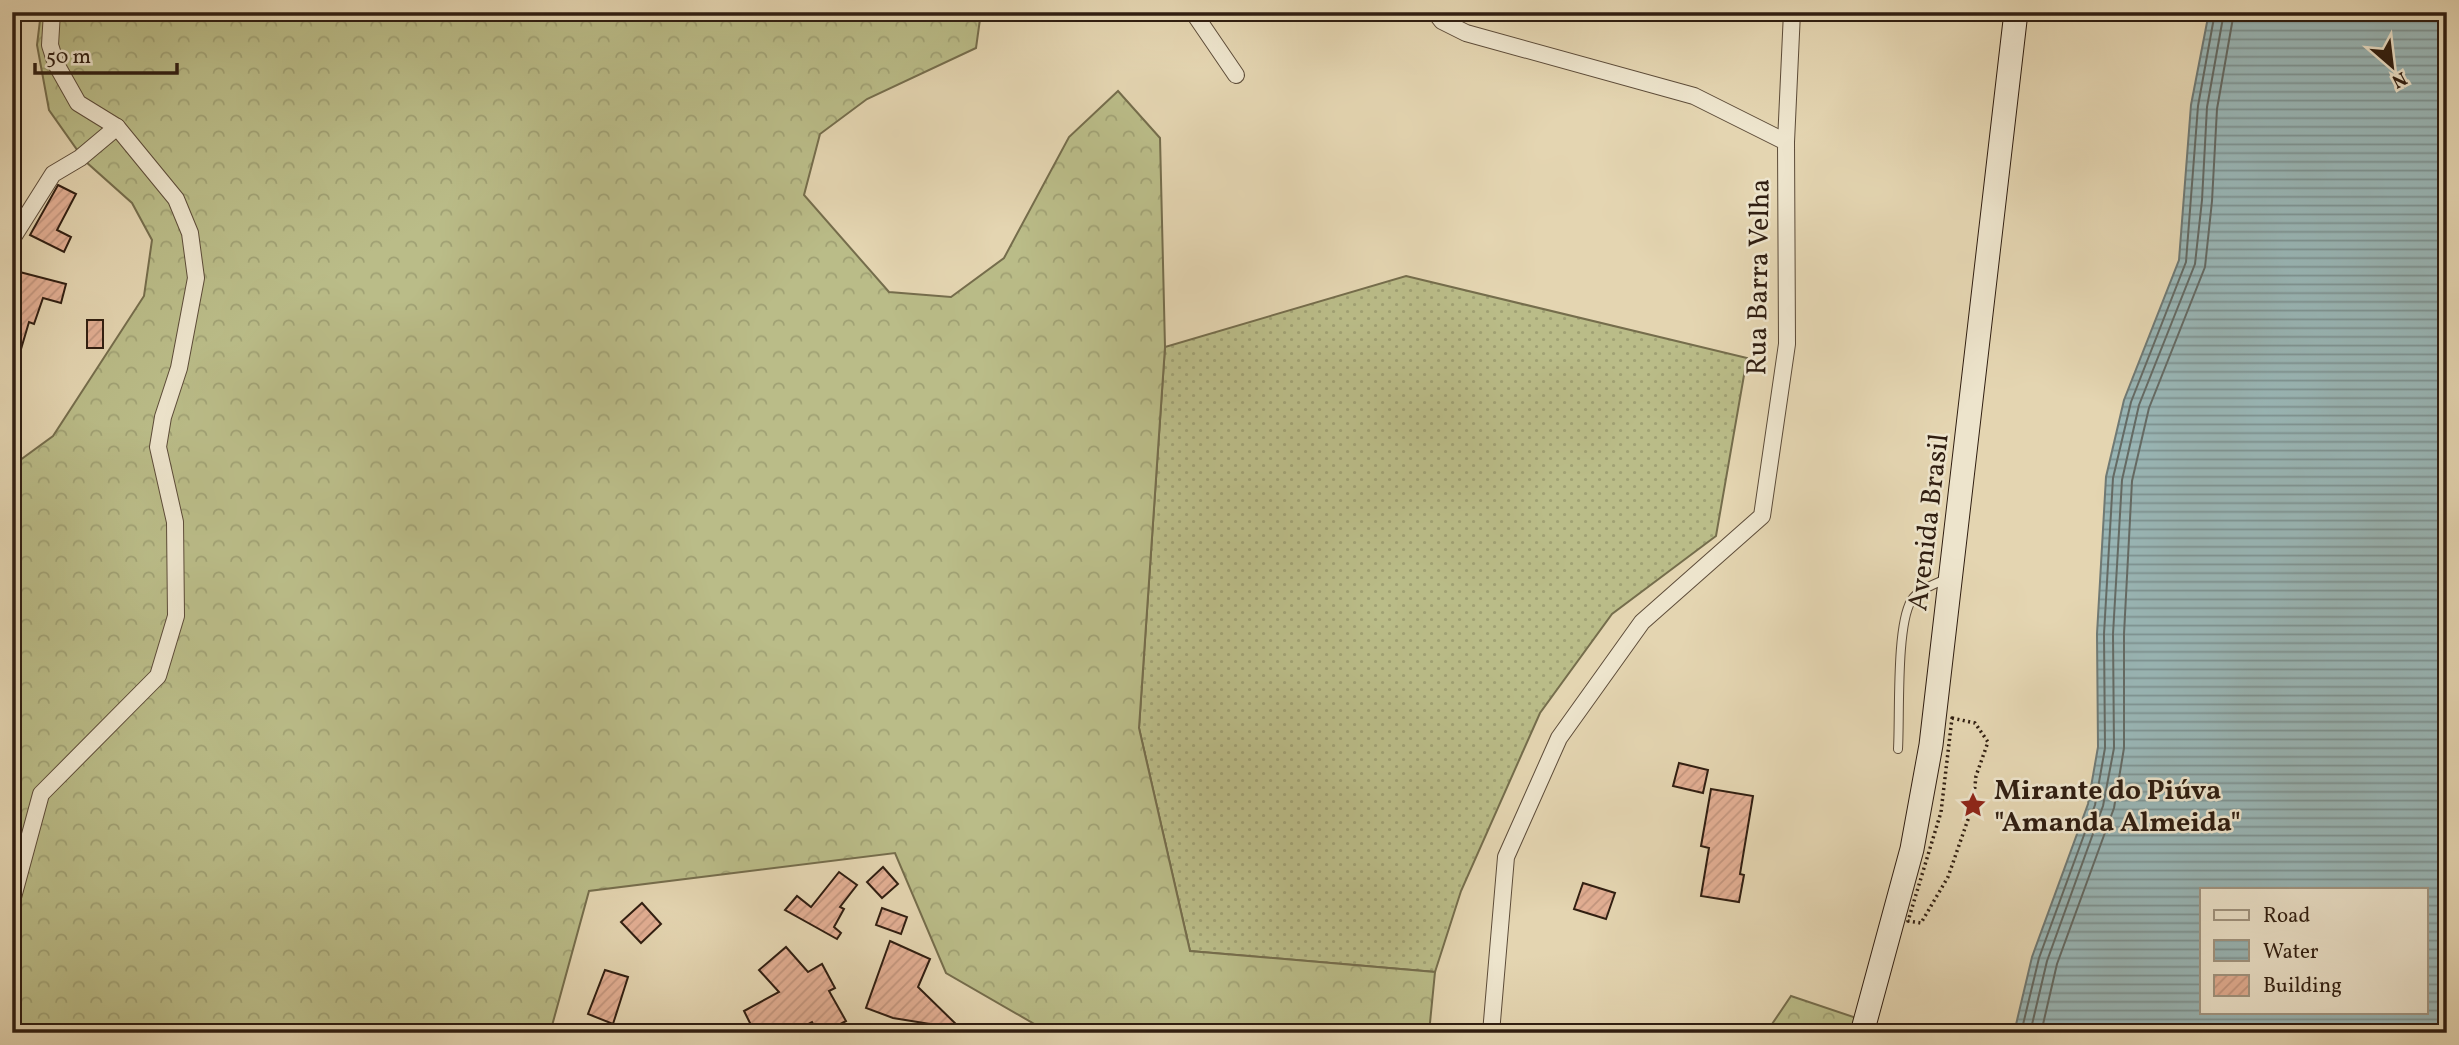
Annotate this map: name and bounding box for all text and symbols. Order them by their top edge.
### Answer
scale bar [35,32,177,76]
north arrow [2358,32,2428,102]
text: 50 m [46,43,91,72]
text: N [2387,65,2411,94]
street label: Rua Barra Velha [1738,178,1781,376]
street label: Avenida Brasil [1899,431,1960,613]
place label: Mirante do Piúva "Amanda Almeida" [1994,772,2241,843]
place icon: Mirante do Piúva "Amanda Almeida" [1958,790,1988,820]
legend [2200,888,2428,1014]
text: Road [2263,902,2310,931]
text: Water [2263,938,2319,967]
text: Building [2263,972,2342,1001]

